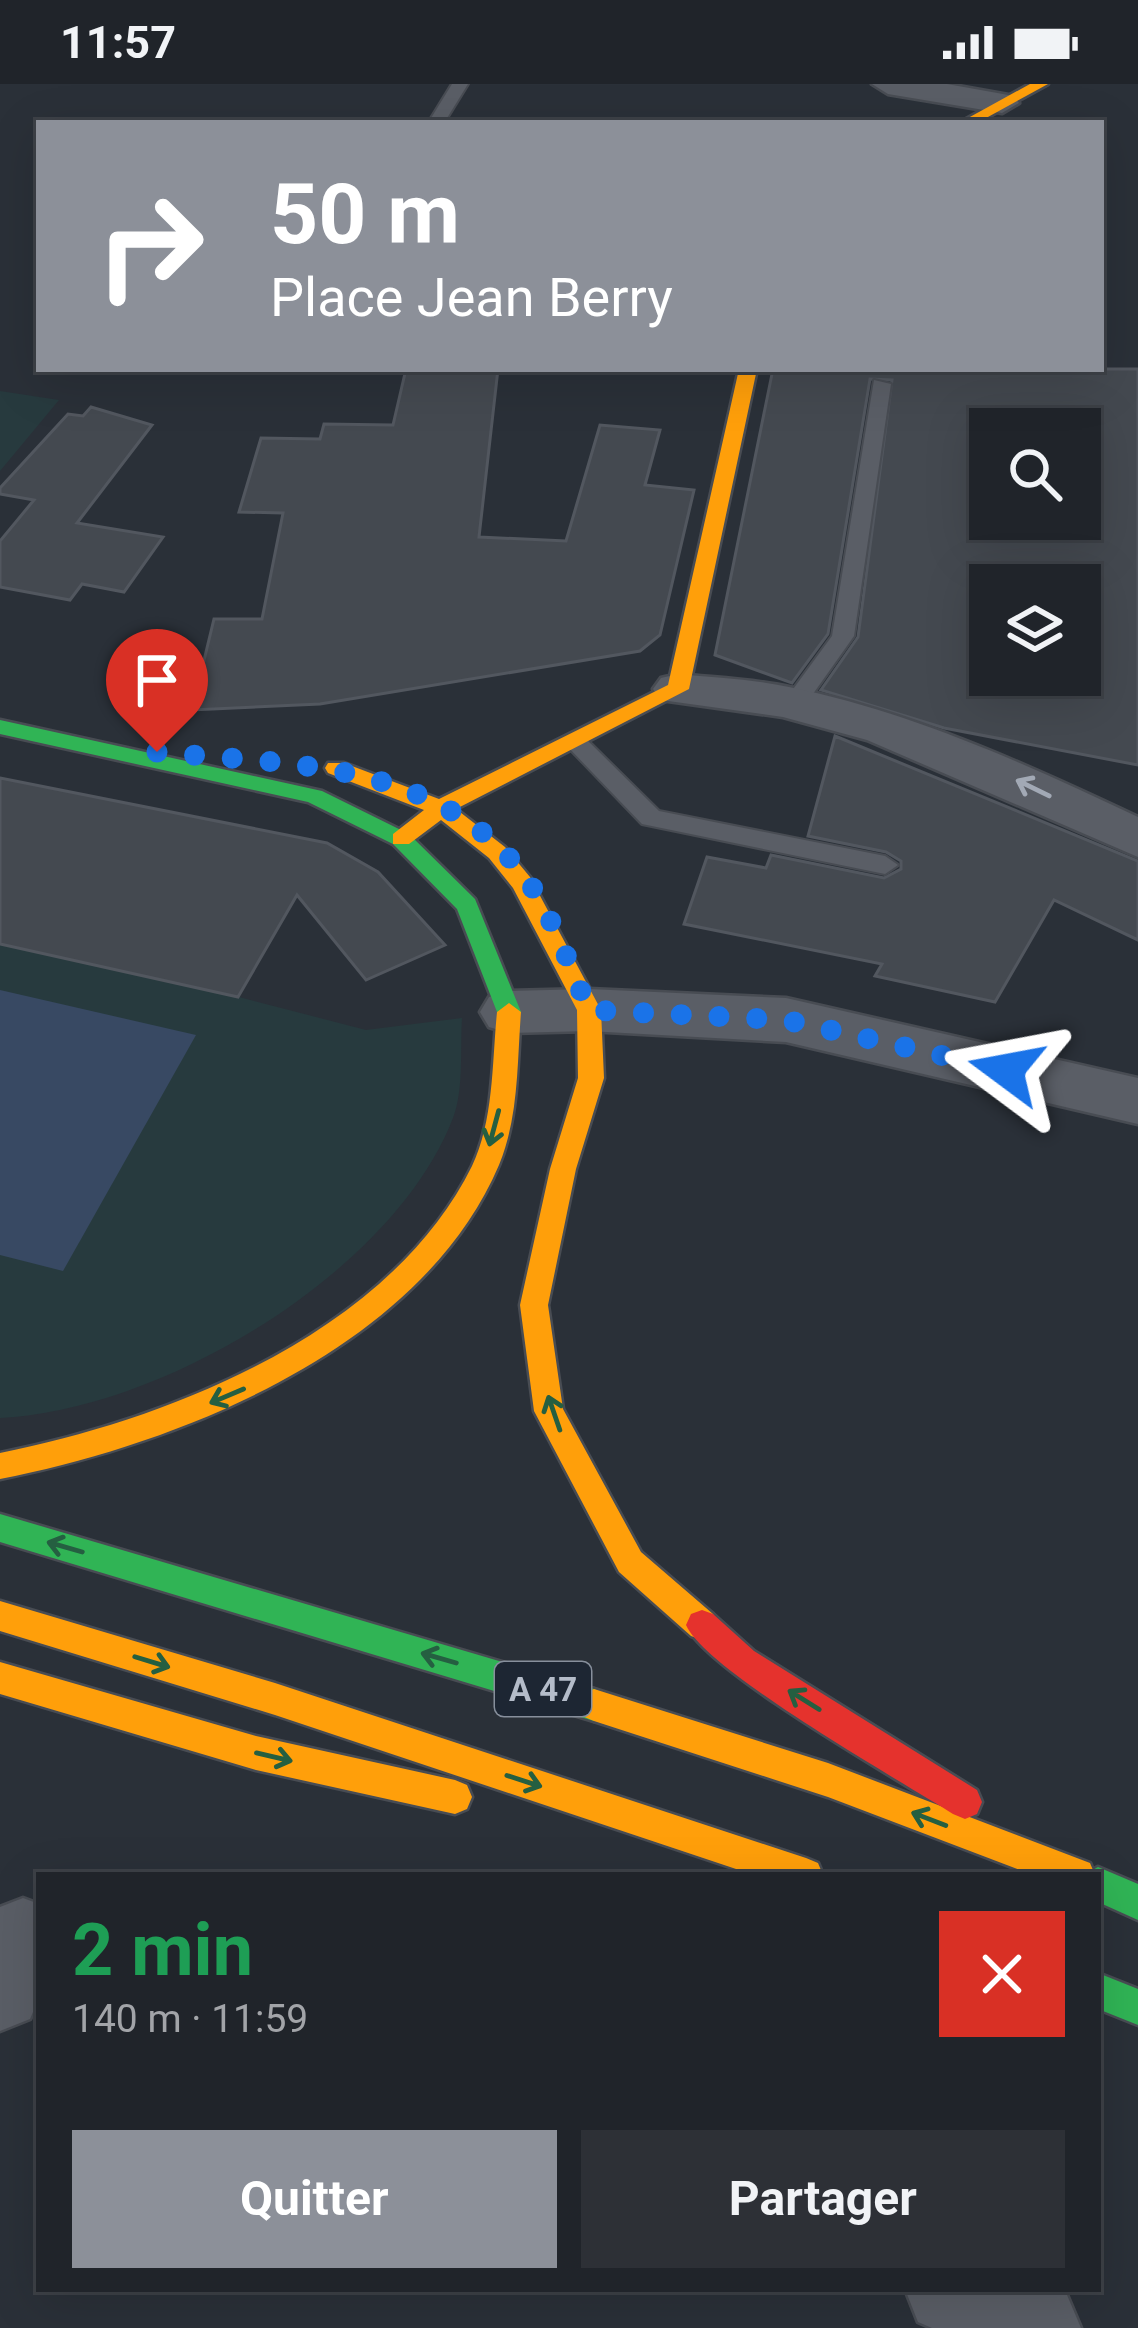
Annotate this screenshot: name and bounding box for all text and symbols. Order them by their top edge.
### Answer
text: 11:57 [60,16,176,69]
text: 50 m [270,165,460,264]
icon: right [72,168,228,324]
text: Place Jean Berry [270,266,673,329]
map controls [969,408,1101,696]
button: search [969,408,1101,540]
button: layers [969,564,1101,696]
pin [106,629,208,752]
icon: arrive [124,647,190,713]
one-way arrow [1016,776,1052,798]
position arrow [943,1007,1069,1133]
one-way arrow [481,1108,503,1146]
one-way arrow [210,1386,246,1408]
one-way arrow [542,1396,563,1433]
one-way arrow [47,1535,85,1557]
one-way arrow [421,1646,459,1668]
one-way arrow [132,1652,170,1674]
road number: A 47 [495,1662,591,1716]
one-way arrow [787,1688,821,1712]
one-way arrow [254,1747,292,1770]
one-way arrow [505,1772,542,1793]
one-way arrow [911,1806,948,1828]
text: 2 min [72,1908,253,1993]
button: close [939,1911,1065,2037]
text: 140 m · 11:59 [72,1996,308,2042]
button: Quitter [72,2130,557,2268]
button: Partager [581,2130,1065,2268]

